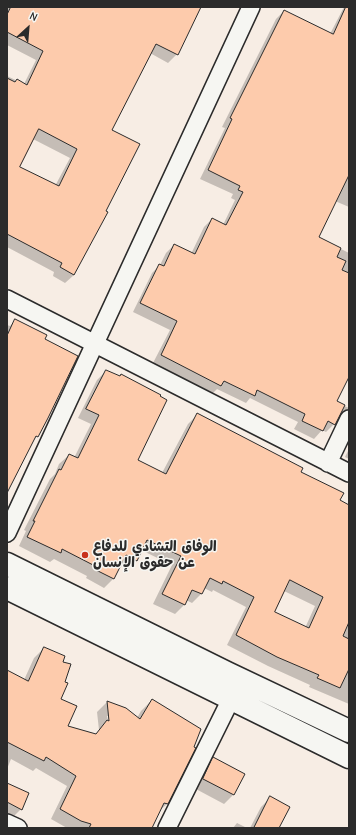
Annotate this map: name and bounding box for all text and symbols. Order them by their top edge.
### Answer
north arrow [8,8,48,48]
text: N [27,9,40,24]
place label: الوفاق التشادي للدفاع عن حقوق الإنسان [93,539,217,572]
marker: الوفاق التشادي للدفاع عن حقوق الإنسان [80,550,90,560]

